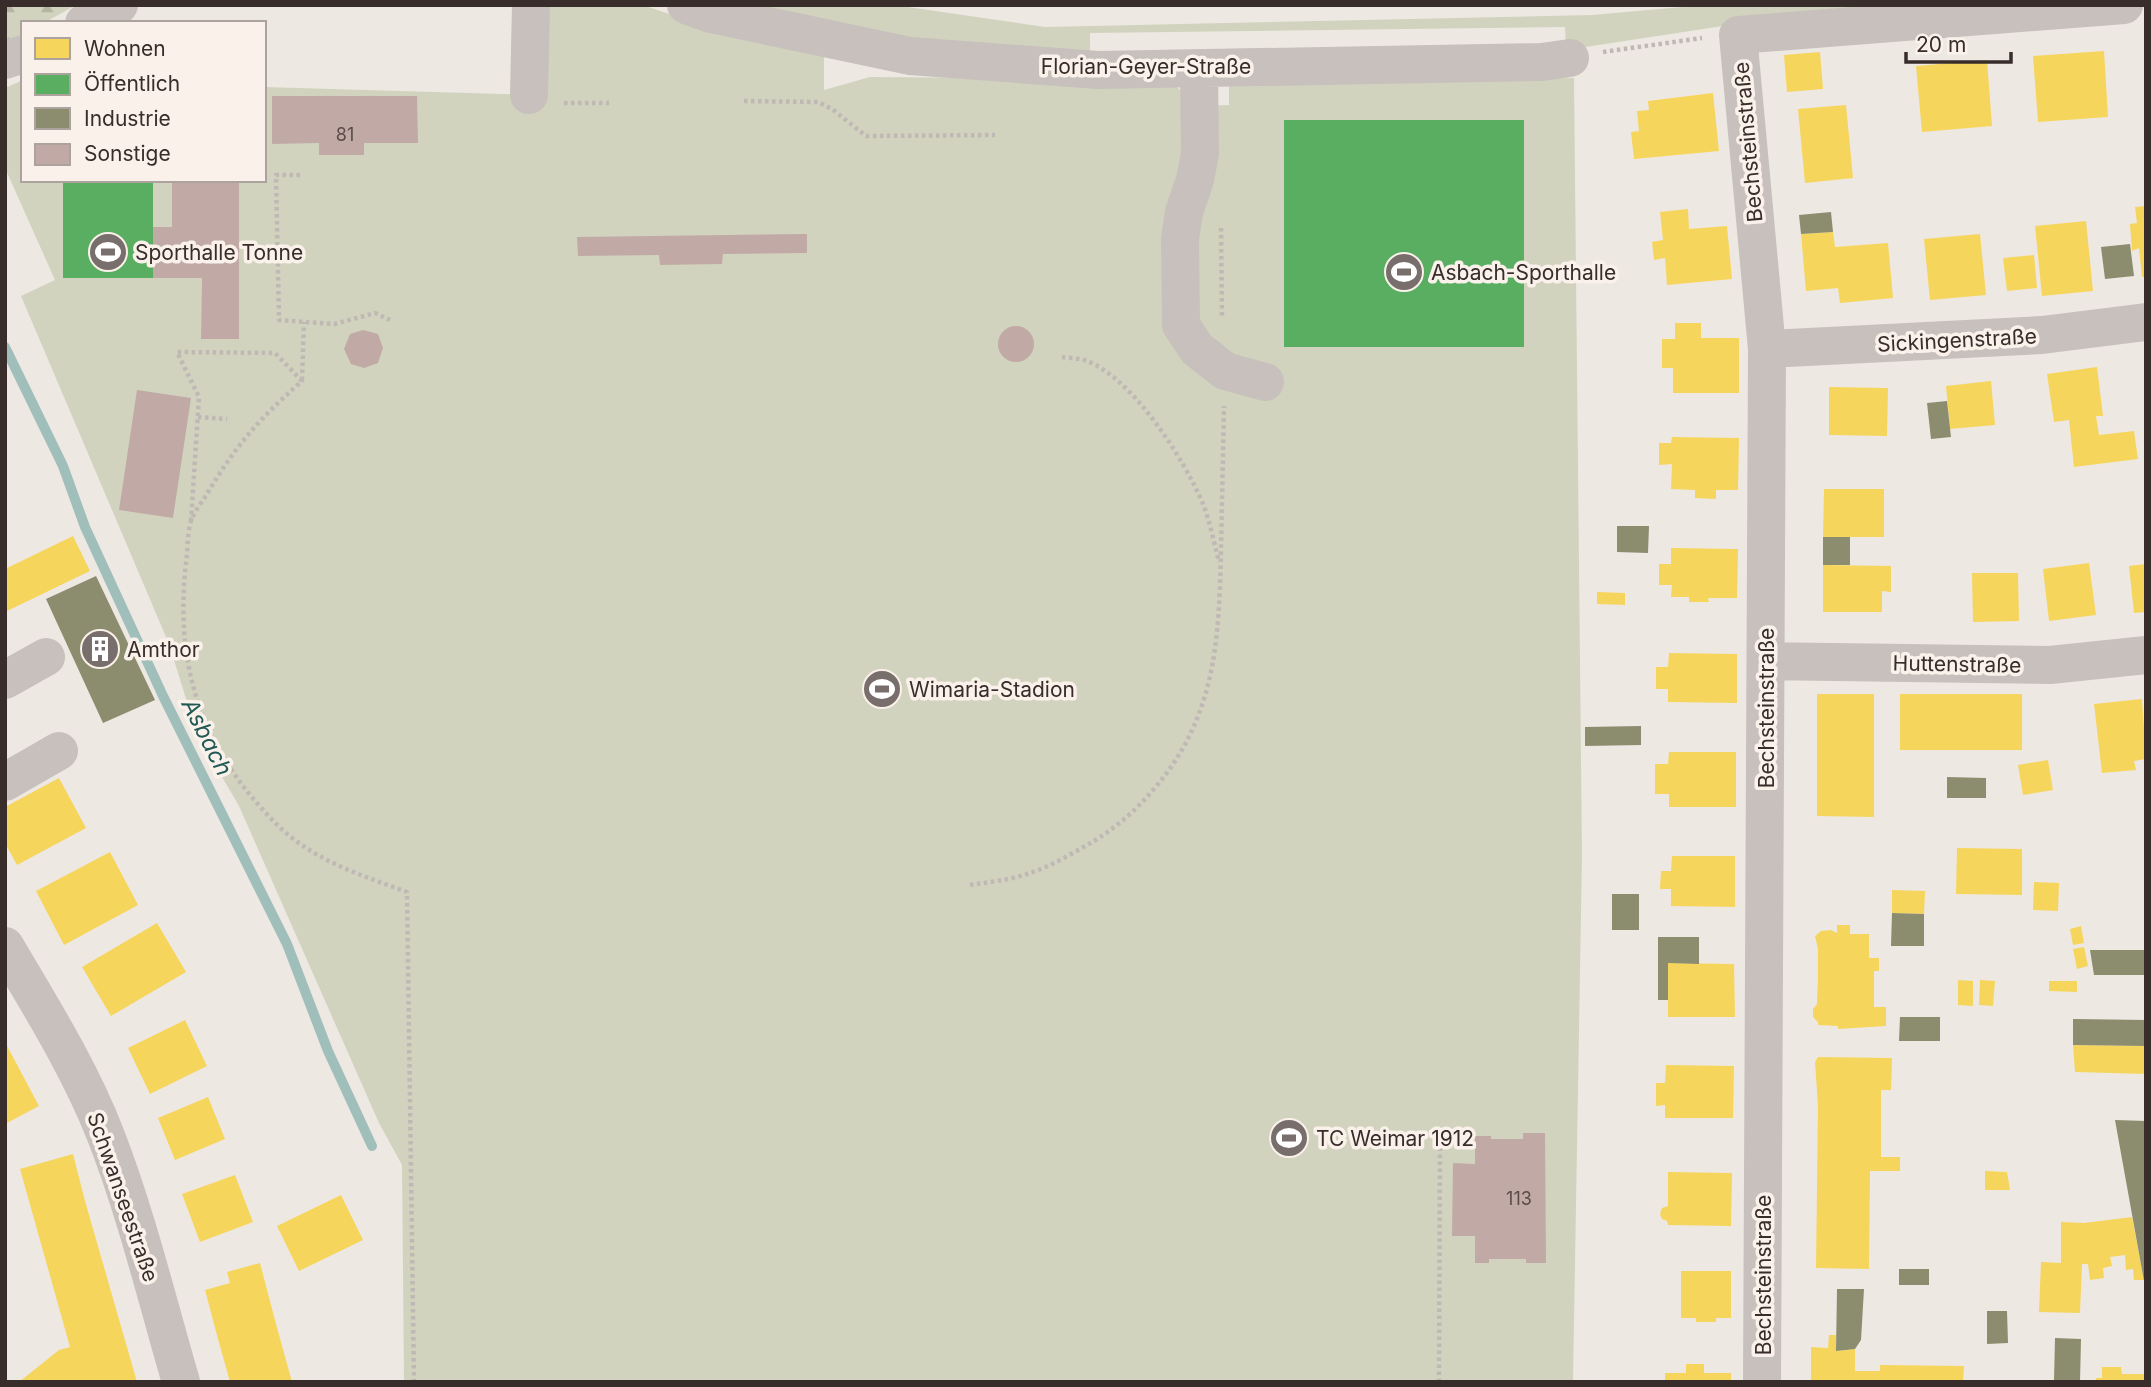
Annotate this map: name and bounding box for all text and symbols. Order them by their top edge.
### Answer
legend [21,21,266,182]
scale bar [1906,21,2011,65]
text: 20 m [1916,32,1966,57]
text: Wohnen [84,36,166,61]
street label: Florian-Geyer-Straße [1041,54,1251,79]
street label: Bechsteinstraße [1729,61,1767,223]
text: Öffentlich [84,71,180,96]
text: Industrie [84,106,171,131]
house number: 81 [336,124,354,145]
text: Sonstige [84,141,171,166]
sports icon: Sporthalle Tonne [87,231,129,273]
place label: Sporthalle Tonne [135,240,303,265]
sports icon: Asbach-Sporthalle [1383,251,1425,293]
place label: Asbach-Sporthalle [1431,260,1616,285]
street label: Sickingenstraße [1876,323,2038,357]
building icon: Amthor [79,628,121,670]
street label: Bechsteinstraße [1754,628,1779,788]
place label: Amthor [127,637,200,662]
street label: Huttenstraße [1893,650,2021,678]
sports icon: Wimaria-Stadion [861,668,903,710]
place label: Wimaria-Stadion [909,677,1075,702]
water label: Asbach [175,693,238,780]
street label: Schwanseestraße [82,1109,164,1285]
sports icon: TC Weimar 1912 [1268,1117,1310,1159]
place label: TC Weimar 1912 [1316,1126,1474,1151]
house number: 113 [1506,1188,1532,1209]
street label: Bechsteinstraße [1751,1195,1776,1355]

